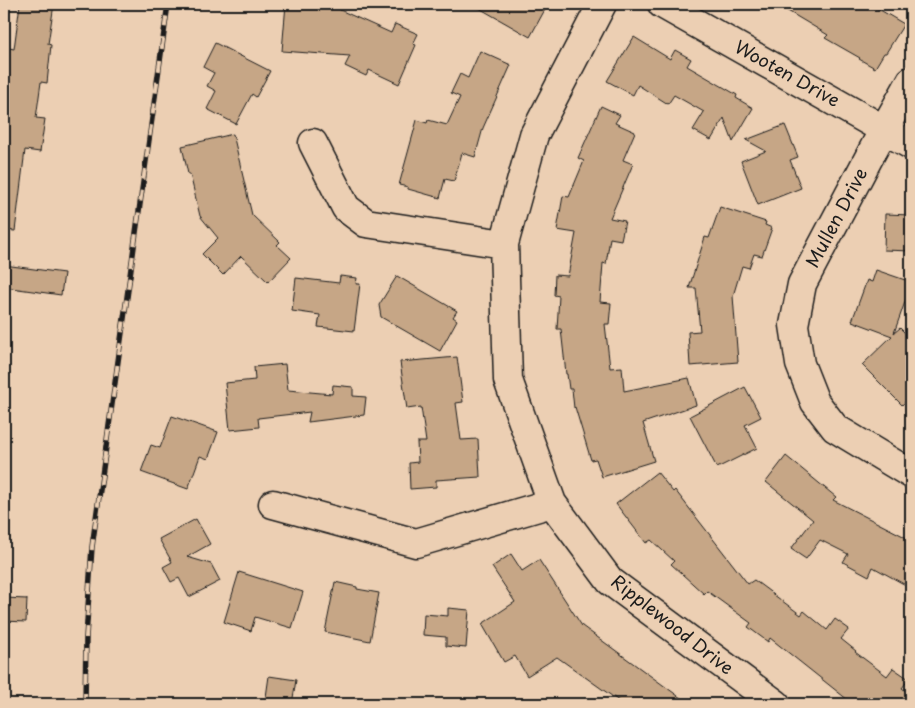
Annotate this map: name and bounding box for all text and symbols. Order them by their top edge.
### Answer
street label: Wooten Drive [730,33,845,113]
street label: Mullen Drive [798,163,873,272]
street label: Ripplewood Drive [606,567,740,680]

